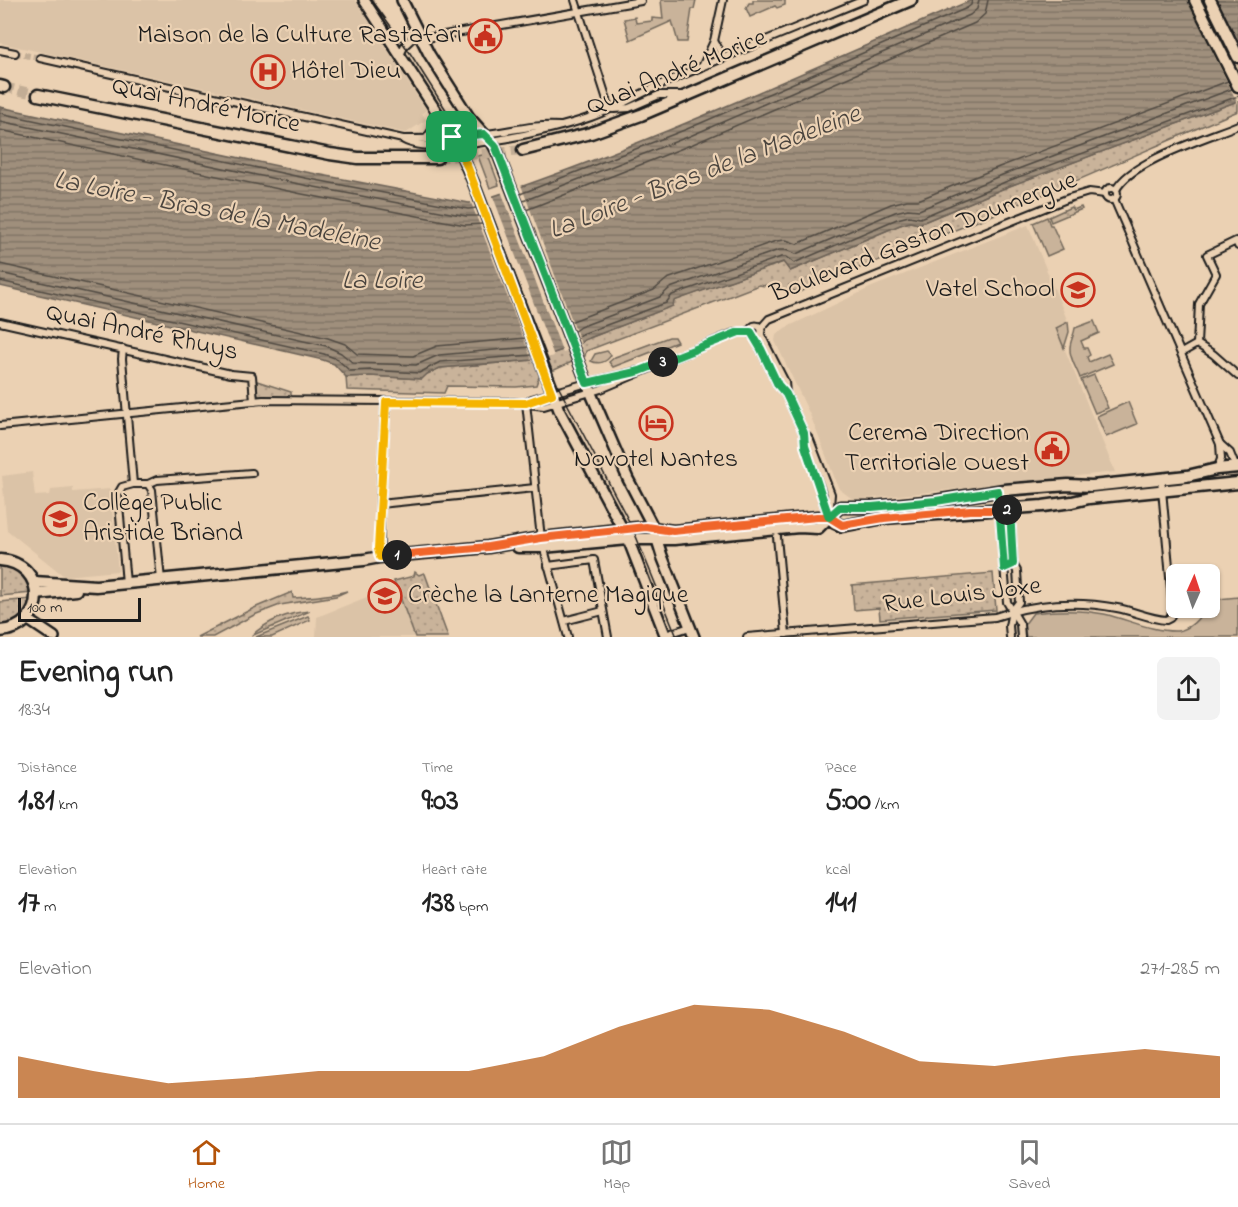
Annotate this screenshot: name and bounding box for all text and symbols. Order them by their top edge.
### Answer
place label: Maison de la Culture Rastafari [137,17,462,55]
public building icon: Maison de la Culture Rastafari [467,18,503,54]
street label: Quai André Morice [581,19,773,127]
place label: Hôtel Dieu [291,53,401,91]
hospital icon: Hôtel Dieu [250,54,286,90]
street label: Quai André Morice [108,67,304,145]
water label: La Loire - Bras de la Madeleine [544,95,868,251]
pin [426,111,477,162]
icon: arrive [435,120,468,153]
water label: La Loire - Bras de la Madeleine [51,161,385,263]
street label: Boulevard Gaston Doumergue [764,162,1083,314]
water label: La Loire [342,262,424,301]
place label: Vatel School [925,271,1055,309]
school or university icon: Vatel School [1060,272,1096,308]
street label: Quai André Rhuys [42,294,242,372]
pin: 3 [648,347,678,377]
text: 3 [660,350,666,374]
hotel icon: Novotel Nantes [638,405,674,441]
place label: Cerema Direction Territoriale Ouest [845,415,1029,483]
public building icon: Cerema Direction Territoriale Ouest [1034,431,1070,467]
place label: Novotel Nantes [574,441,738,479]
place label: Collège Public Aristide Briand [83,485,243,553]
pin: 2 [992,495,1022,525]
text: 2 [1003,498,1011,522]
school or university icon: Collège Public Aristide Briand [42,501,78,537]
pin: 1 [382,540,412,570]
text: 1 [394,543,400,567]
north arrow [1166,564,1220,618]
map controls [1166,564,1220,618]
street label: Rue Louis Joxe [881,567,1044,625]
place label: Crèche la Lanterne Magique [408,577,689,615]
school or university icon: Crèche la Lanterne Magique [367,578,403,614]
scale bar [18,595,141,622]
text: 100 m [27,596,62,620]
text: Evening run [18,649,173,697]
button: share [1157,657,1220,720]
text: 18:34 [18,696,50,725]
text: Distance [18,756,77,780]
text: Time [422,756,453,780]
text: Pace [825,756,857,780]
text: 1.81 [18,780,54,824]
text: 9:03 [422,780,459,824]
text: 5:00 [825,780,871,824]
text: km [54,793,78,817]
text: /km [871,793,899,817]
text: Elevation [18,858,77,882]
text: Heart rate [422,858,487,882]
text: kcal [825,858,851,882]
text: 17 [18,882,40,926]
text: 138 [422,882,455,926]
text: 141 [825,882,857,926]
text: m [40,895,56,919]
text: bpm [455,895,488,919]
text: Elevation [18,955,92,984]
text: 271–285 m [1140,955,1220,984]
tab: Home [188,1136,225,1196]
tab: Map [600,1136,633,1196]
tab: Saved [1009,1136,1050,1196]

